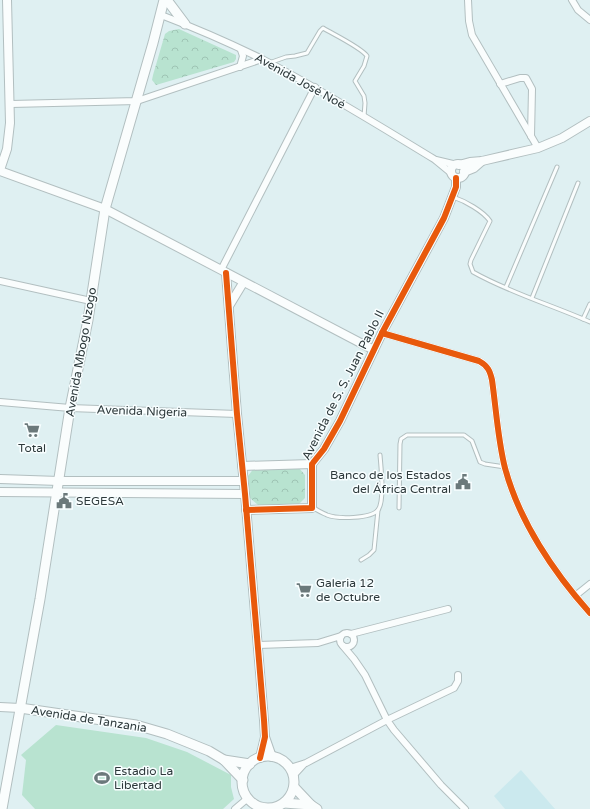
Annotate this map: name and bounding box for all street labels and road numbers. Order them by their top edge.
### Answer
street label: Avenida José Noé [252,50,348,112]
street label: Avenida Mbogo Nzogo [63,286,99,418]
street label: Avenida de S. S. Juan Pablo II [299,308,387,462]
street label: Avenida Nigeria [97,402,187,420]
street label: Avenida de Tanzania [30,703,148,735]

